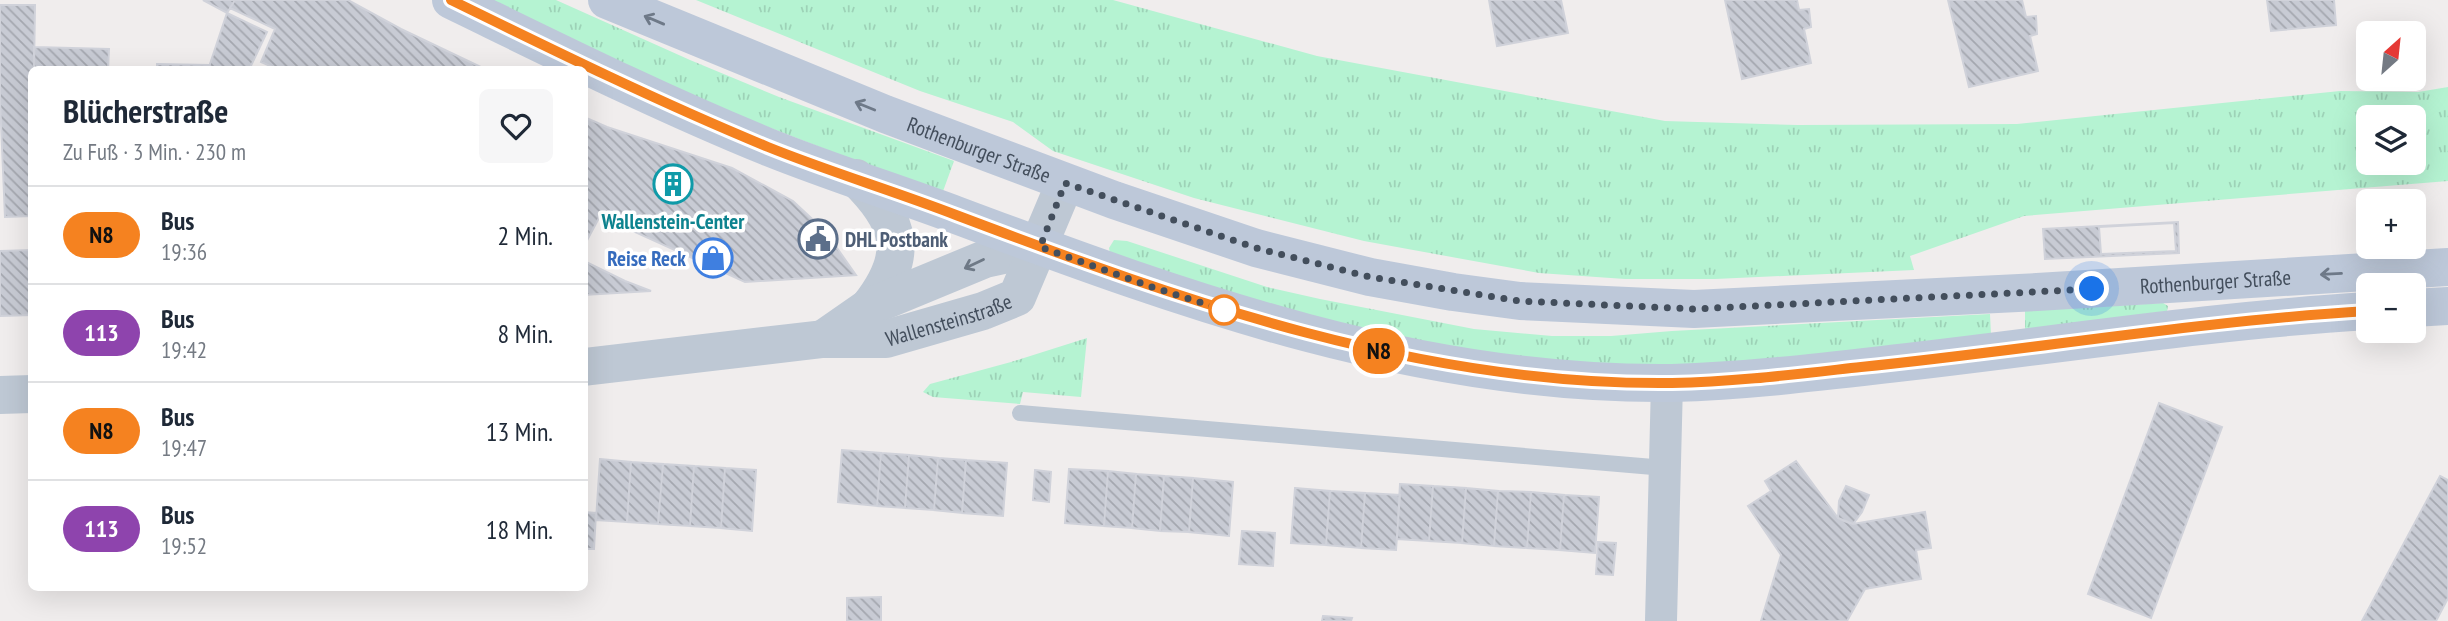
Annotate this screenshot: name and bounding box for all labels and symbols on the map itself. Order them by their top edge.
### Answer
one-way arrow [644,13,665,26]
north arrow [2356,21,2426,91]
one-way arrow [854,98,876,111]
street label: Rothenburger Straße [904,110,1055,189]
building icon: Wallenstein-Center [652,163,694,205]
place label: Wallenstein-Center [600,208,745,235]
public building icon: DHL Postbank [797,218,839,260]
place label: DHL Postbank [845,226,948,253]
shop icon: Reise Reck [692,237,734,279]
place label: Reise Reck [607,245,686,272]
one-way arrow [964,258,985,272]
street label: Rothenburger Straße [2139,263,2292,299]
one-way arrow [2320,268,2343,281]
your location [2074,271,2109,306]
street label: Wallensteinstraße [882,287,1016,352]
unlabelled marker [1209,295,1239,325]
line badge: N8 [1348,328,1410,374]

